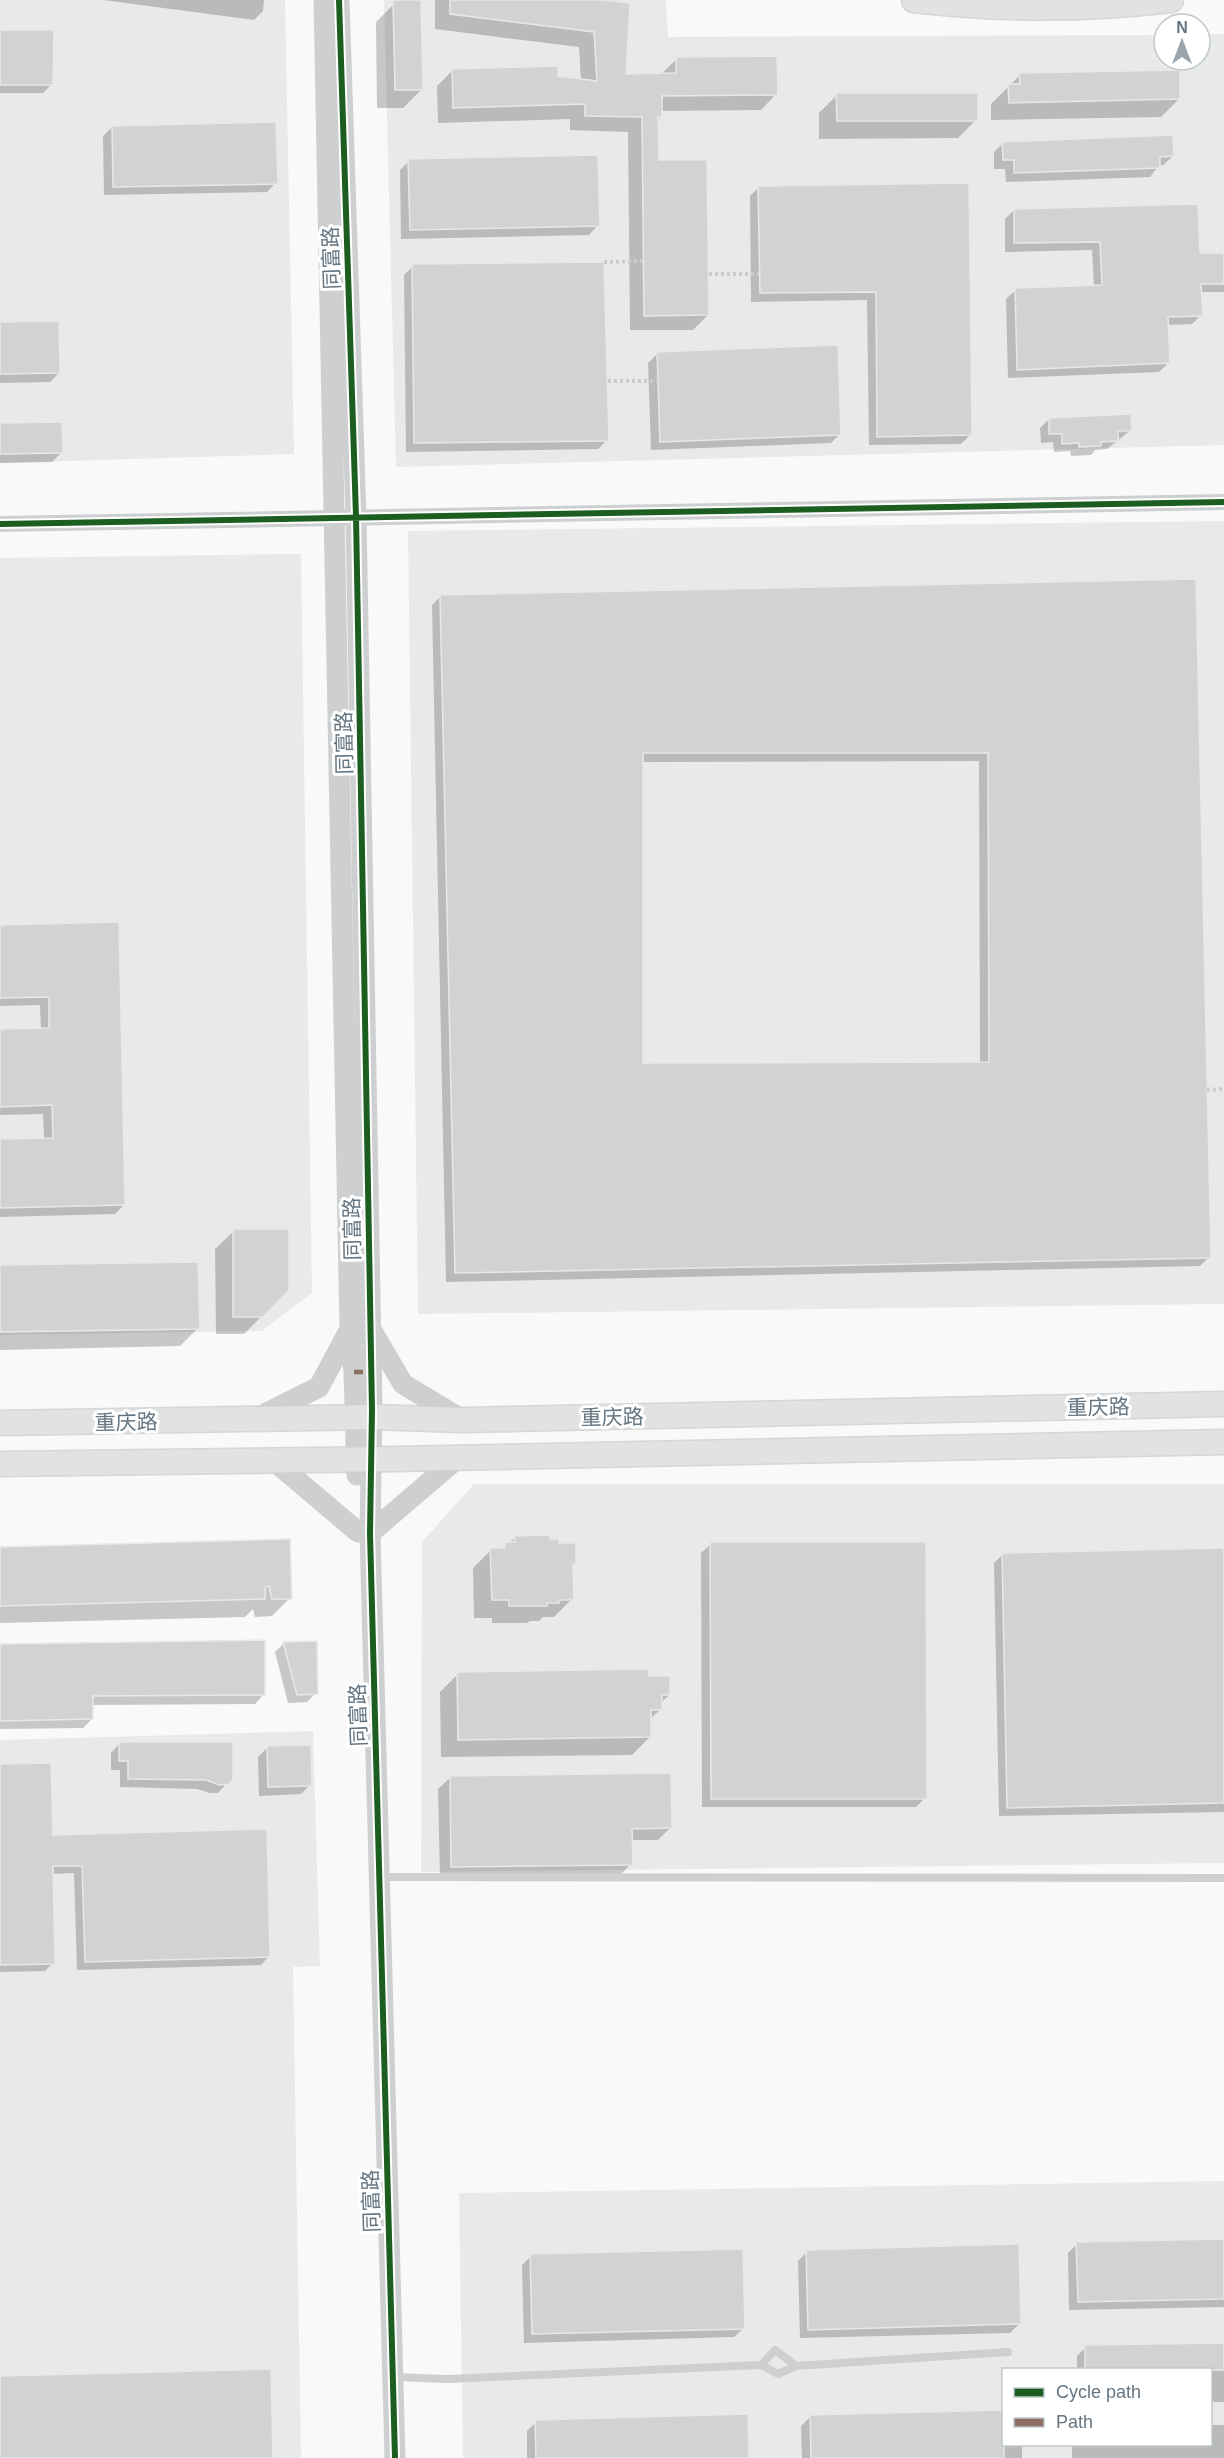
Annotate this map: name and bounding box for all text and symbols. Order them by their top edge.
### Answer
north arrow [1152,12,1212,72]
text: N [1176,19,1188,36]
street label: 同富路 [318,226,344,290]
street label: 同富路 [332,711,356,775]
street label: 同富路 [340,1197,364,1261]
street label: 重庆路 [1066,1395,1130,1419]
street label: 重庆路 [580,1405,644,1429]
street label: 重庆路 [94,1410,158,1434]
street label: 同富路 [345,1683,371,1747]
street label: 同富路 [358,2169,384,2233]
legend [1002,2368,1212,2446]
text: Cycle path [1056,2382,1141,2402]
text: Path [1056,2412,1093,2432]

